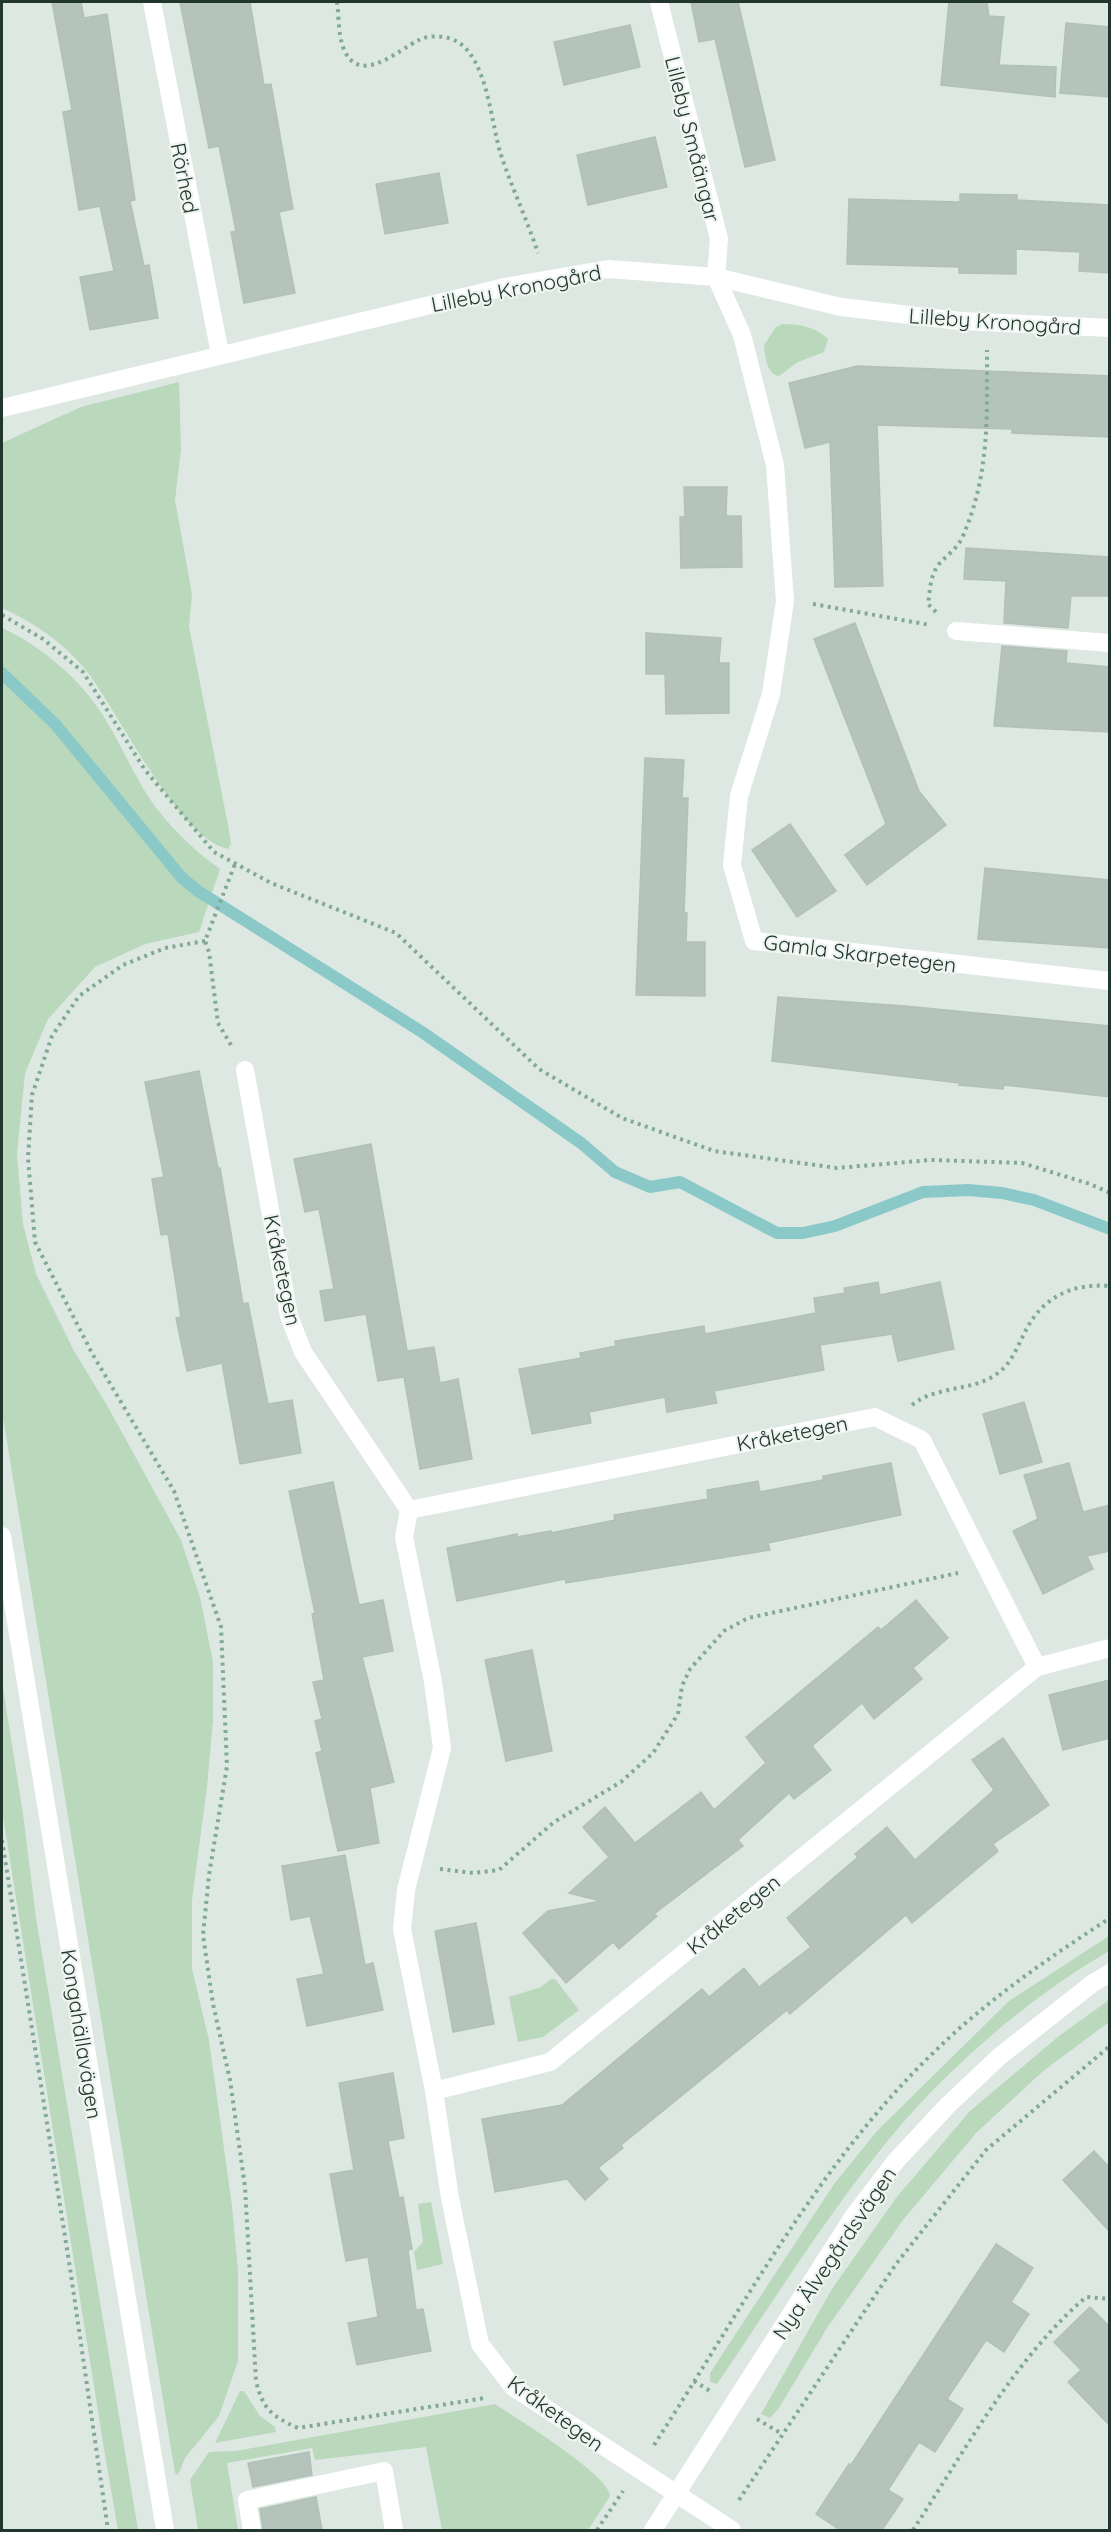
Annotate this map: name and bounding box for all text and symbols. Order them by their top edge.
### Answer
street label: Lilleby Småängar [660,53,726,225]
street label: Rörhed [165,140,205,216]
street label: Lilleby Kronogård [429,259,603,317]
street label: Lilleby Kronogård [908,302,1082,340]
street label: Gamla Skarpetegen [762,928,958,978]
street label: Kråketegen [259,1212,307,1328]
street label: Kråketegen [734,1409,850,1457]
street label: Kråketegen [681,1868,785,1960]
street label: Kongahällavägen [56,1947,108,2121]
street label: Nya Älvegårdsvägen [767,2162,901,2344]
street label: Kråketegen [503,2369,609,2457]

